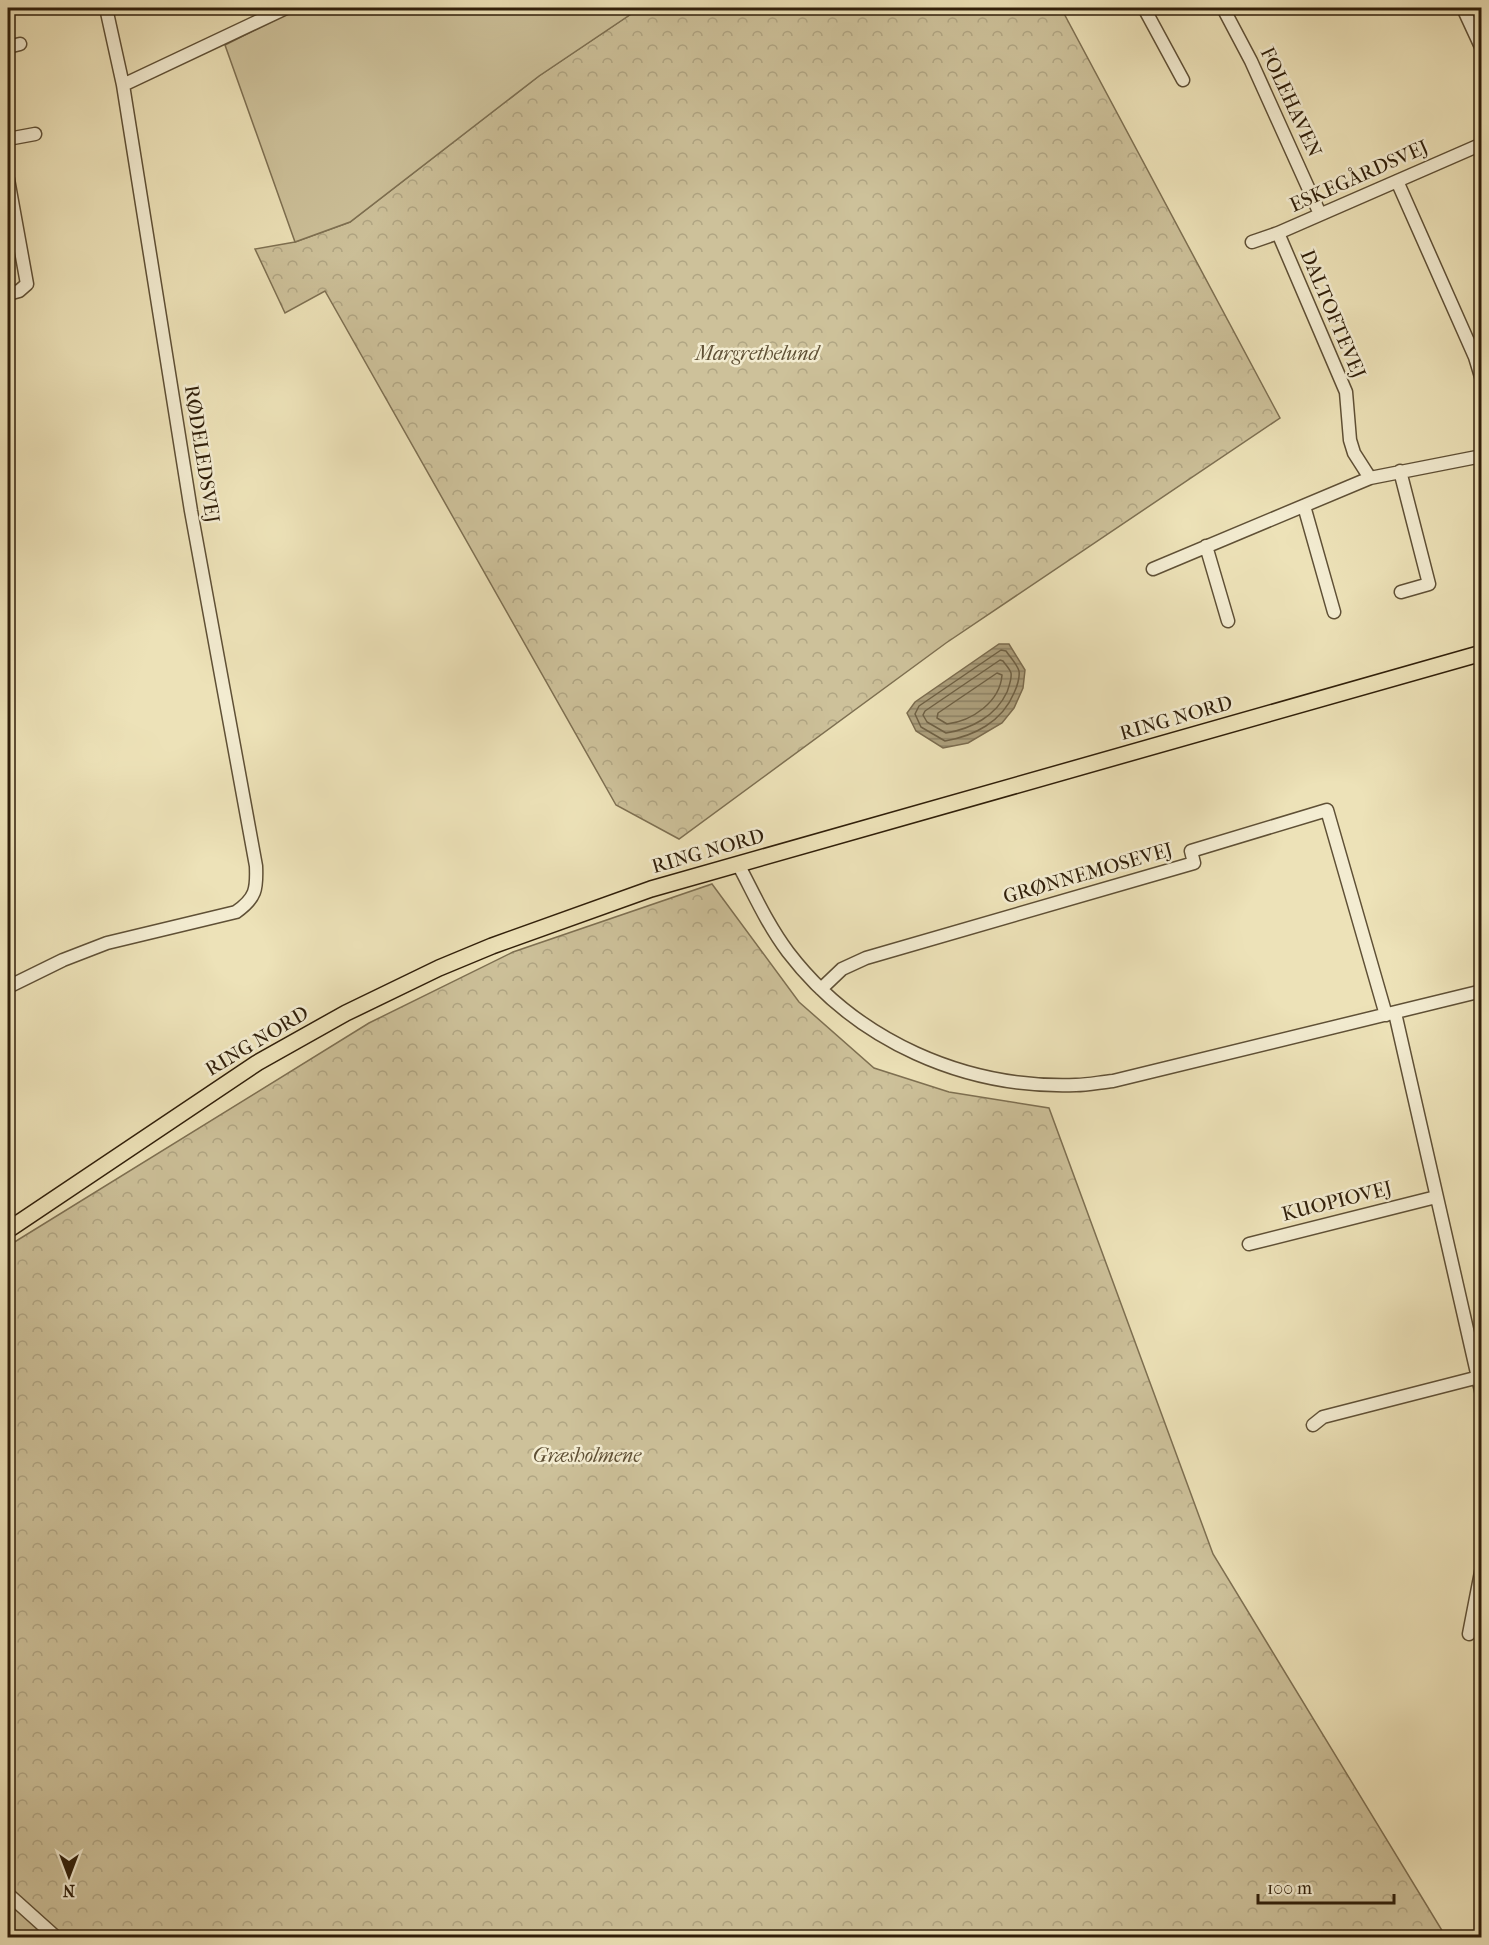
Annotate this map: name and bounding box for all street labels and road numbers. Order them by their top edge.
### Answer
street label: FOLEHAVEN [1256,43,1326,161]
street label: ESKEGÅRDSVEJ [1286,134,1432,217]
street label: DALTOFTEVEJ [1296,246,1370,382]
street label: RØDELEDSVEJ [180,383,224,525]
street label: RING NORD [1117,691,1235,745]
street label: RING NORD [649,824,767,878]
street label: GRØNNEMOSEVEJ [1001,838,1175,908]
street label: RING NORD [201,1001,313,1081]
street label: KUOPIOVEJ [1280,1176,1394,1226]

